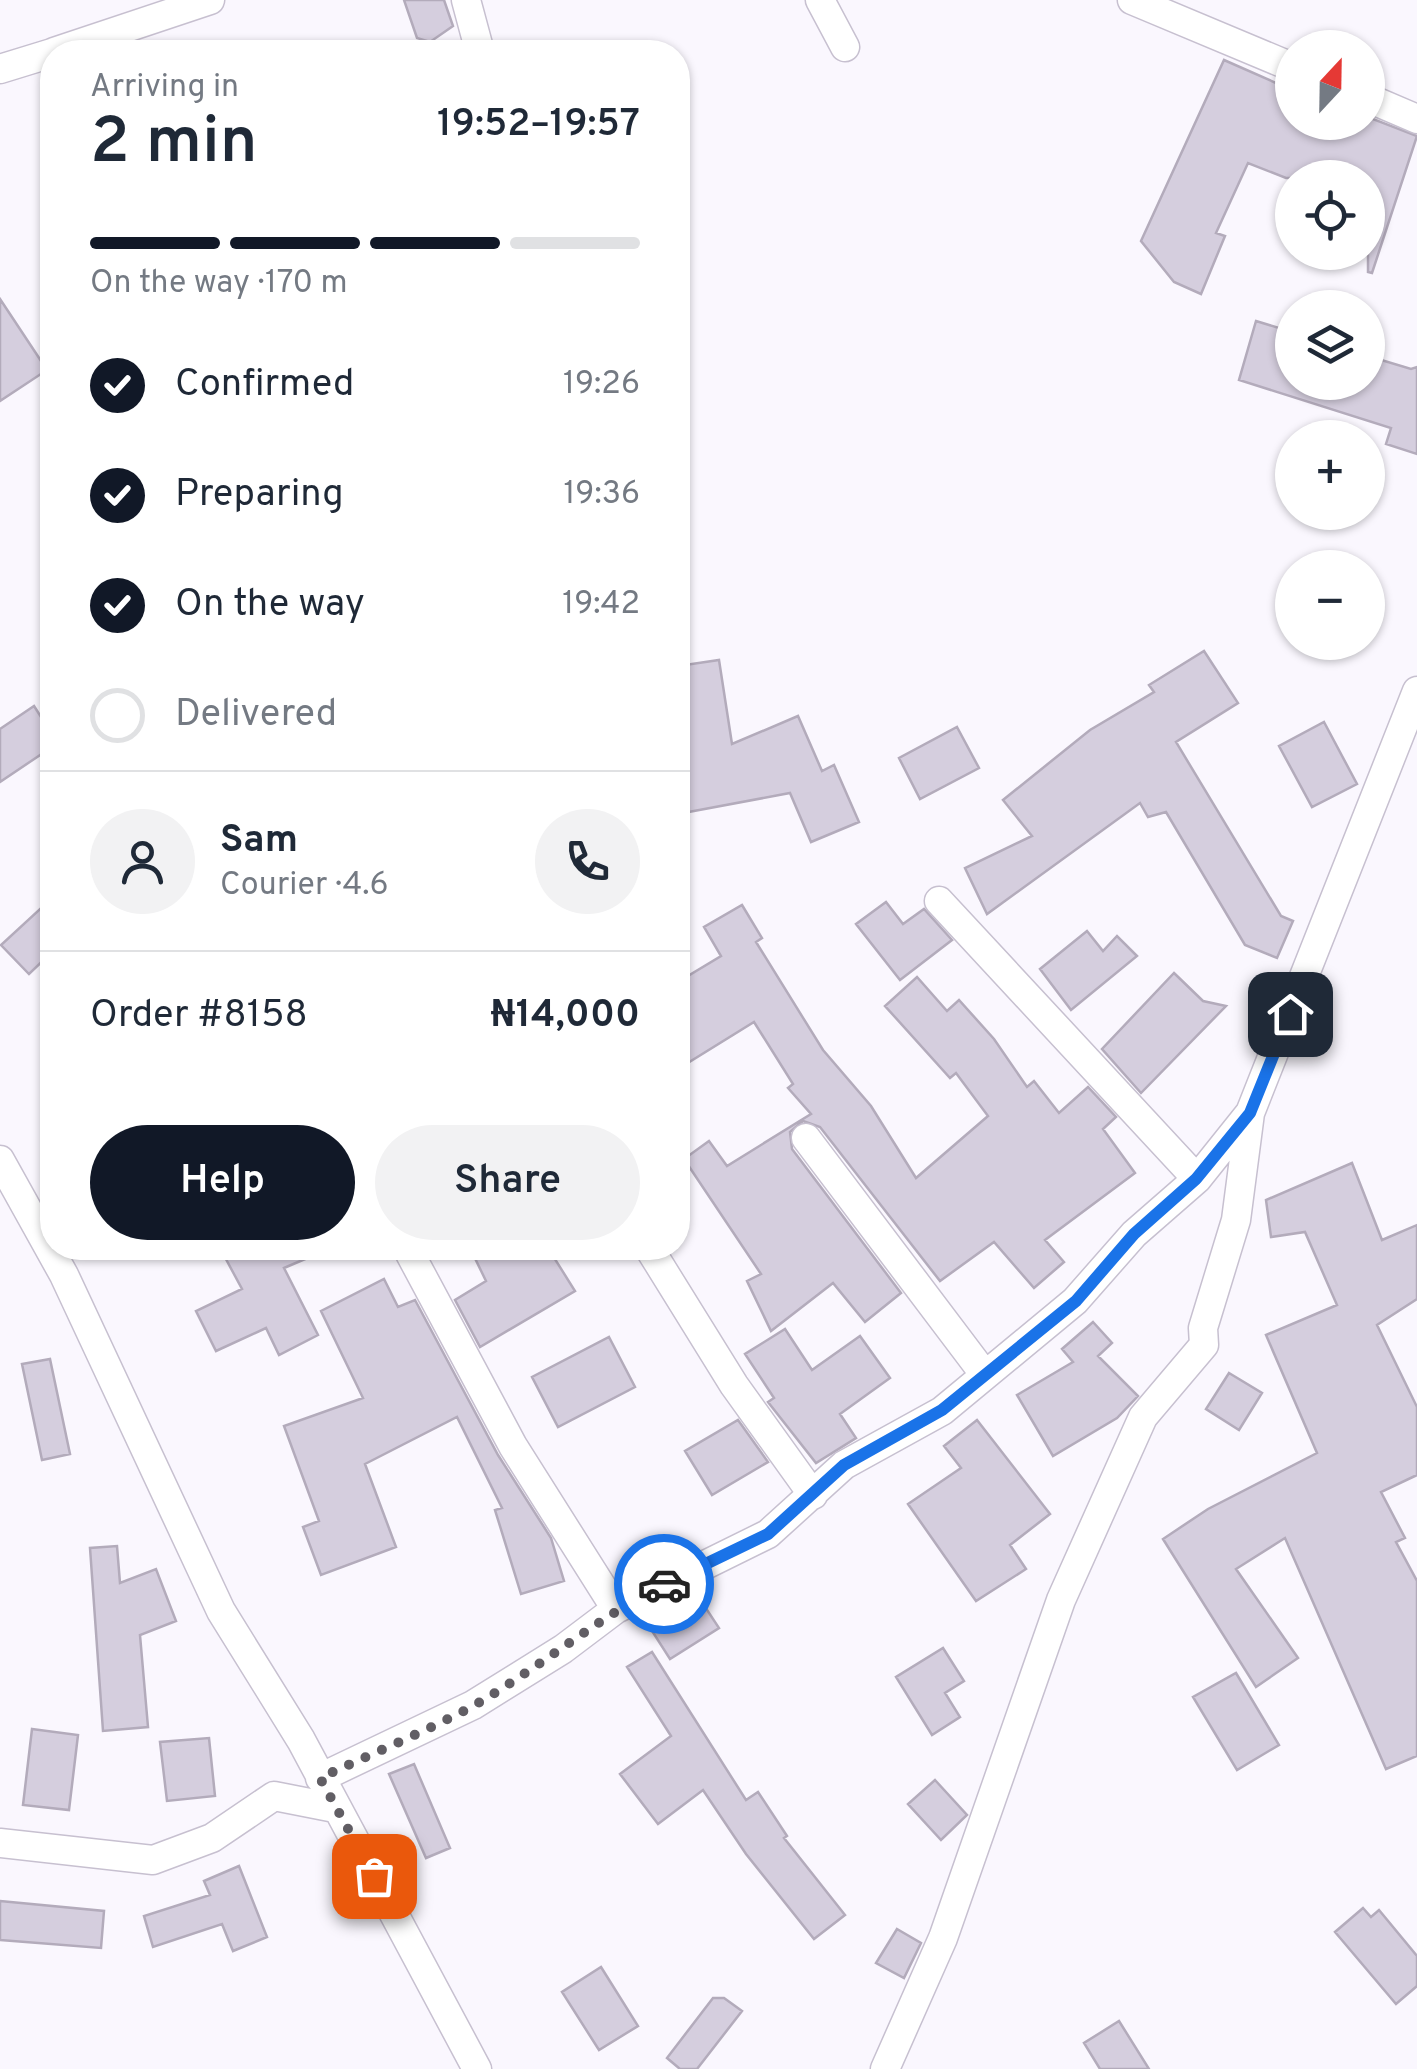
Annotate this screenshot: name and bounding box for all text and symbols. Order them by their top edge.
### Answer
north arrow [1275,30,1385,140]
map controls [1275,30,1385,660]
text: Arriving in [90,68,239,108]
text: 19:52–19:57 [437,101,640,150]
text: 2 min [90,104,258,186]
button: locate [1275,160,1385,270]
text: On the way · 170 m [90,264,348,304]
button: layers [1275,290,1385,400]
icon: check [90,358,145,413]
text: Confirmed [175,361,354,410]
text: 19:26 [563,365,640,405]
button: + [1275,420,1385,530]
icon: check [90,468,145,523]
text: Preparing [175,471,344,520]
text: 19:36 [563,475,640,515]
button: − [1275,550,1385,660]
icon: check [90,578,145,633]
text: On the way [175,581,365,630]
text: 19:42 [562,585,640,625]
text: Delivered [175,691,337,740]
button: person [90,809,195,914]
button: phone [535,809,640,914]
text: Sam [220,817,298,866]
text: Courier · 4.6 [220,866,389,906]
pin [1248,972,1333,1057]
icon: home [1263,987,1318,1042]
text: Order #8158 [90,992,308,1041]
text: ₦14,000 [490,992,640,1041]
button: Help [90,1125,355,1240]
button: Share [375,1125,640,1240]
courier [614,1534,714,1634]
icon: car [637,1557,692,1612]
pin [332,1834,417,1919]
icon: bag [347,1849,402,1904]

